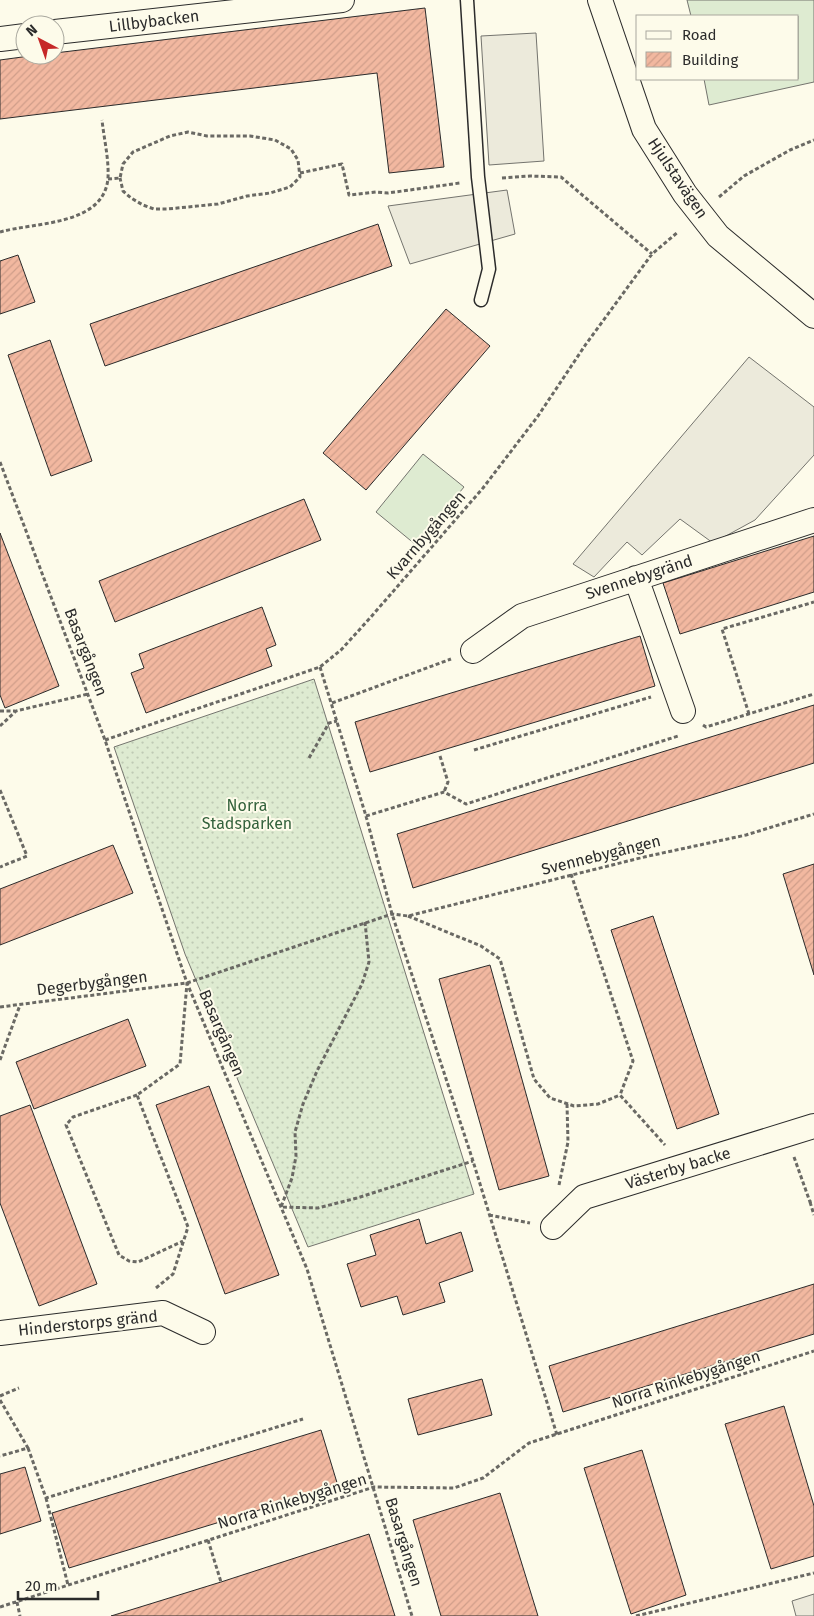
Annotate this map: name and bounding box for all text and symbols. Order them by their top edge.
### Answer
street label: Lillbybacken [108,6,200,36]
north arrow [15,15,65,65]
legend [636,15,799,80]
text: N [23,21,41,40]
text: Road [682,26,717,44]
text: Building [682,51,738,69]
street label: Hjulstavägen [644,134,712,222]
street label: Kvarnbygången [383,487,469,583]
street label: Svennebygränd [583,551,695,603]
street label: Basargången [61,605,111,699]
park label: Norra Stadsparken [202,796,292,833]
street label: Svennebygången [539,831,663,879]
street label: Degerbygången [35,967,149,999]
street label: Basargången [195,987,249,1079]
street label: Västerby backe [623,1143,733,1193]
street label: Hinderstorps gränd [17,1306,159,1340]
street label: Norra Rinkebygången [609,1346,763,1412]
street label: Norra Rinkebygången [215,1469,369,1533]
street label: Basargången [381,1495,427,1589]
scale bar [18,1568,98,1600]
text: 20 m [25,1577,58,1595]

